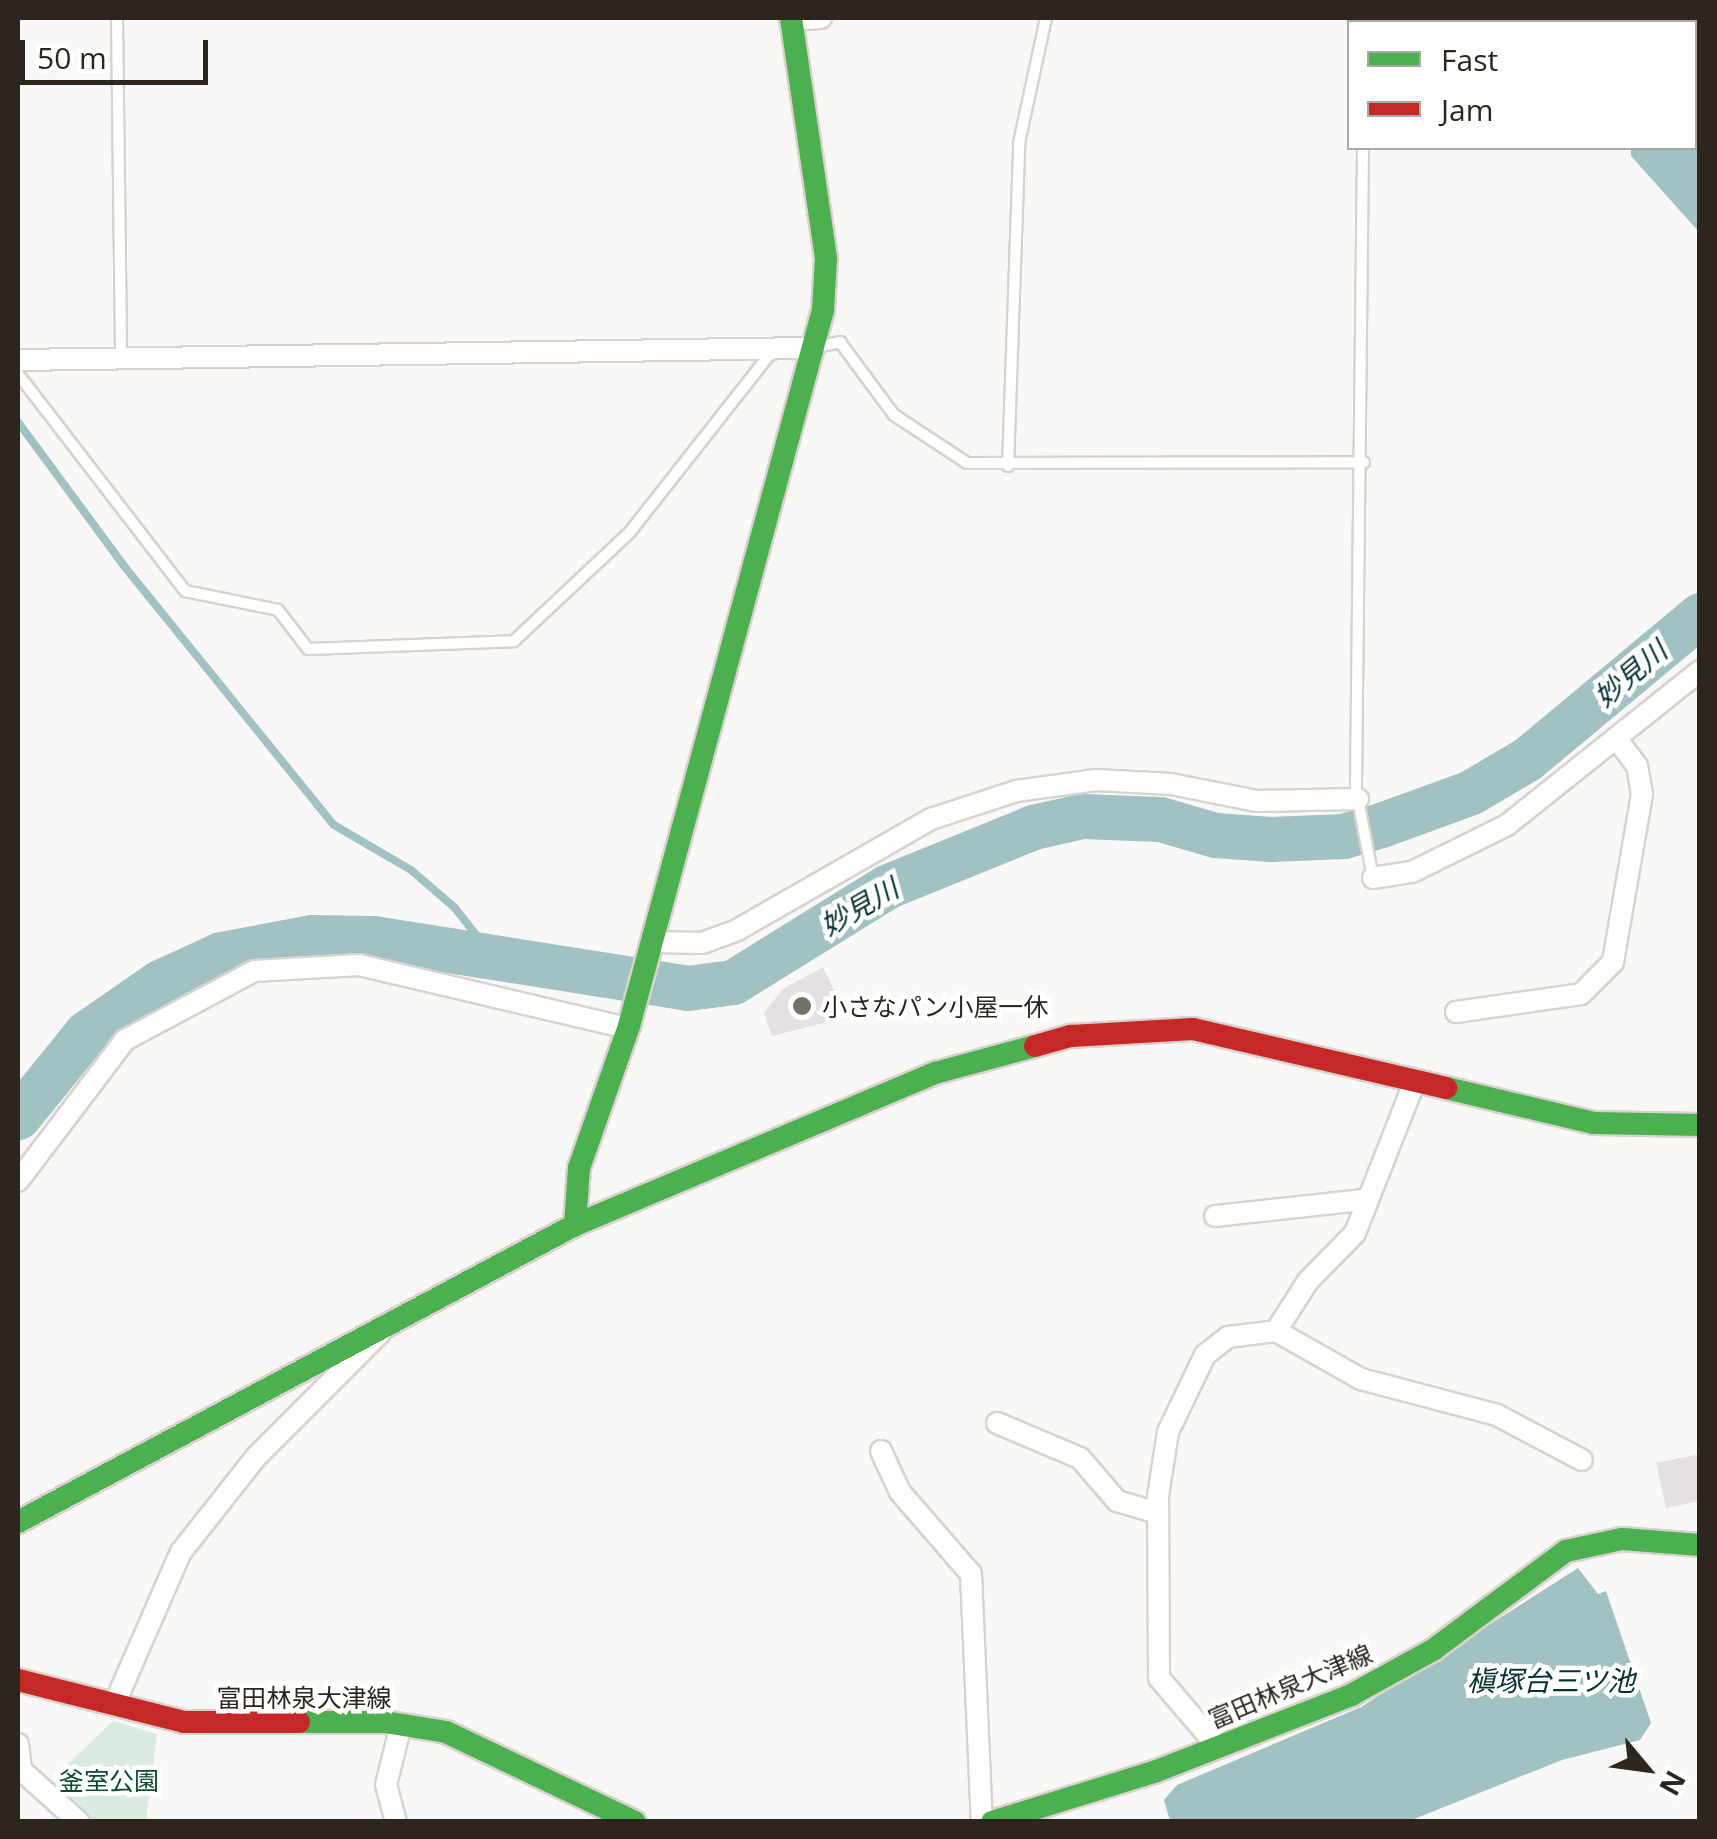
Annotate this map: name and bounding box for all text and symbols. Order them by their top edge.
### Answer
scale bar [25,20,212,82]
legend [1347,20,1697,150]
text: 50 m [37,37,107,78]
text: Fast [1441,39,1498,80]
text: Jam [1441,89,1494,130]
water label: 妙見川 [1587,633,1673,713]
water label: 妙見川 [814,870,904,942]
place label: 小さなパン小屋一休 [822,991,1047,1021]
marker: 小さなパン小屋一休 [791,995,813,1017]
street label: 富田林泉大津線 [1204,1638,1376,1734]
water label: 槇塚台三ツ池 [1467,1663,1635,1697]
street label: 富田林泉大津線 [217,1682,391,1712]
north arrow [1597,1719,1697,1819]
text: N [1651,1764,1695,1803]
park label: 釜室公園 [59,1765,159,1795]

